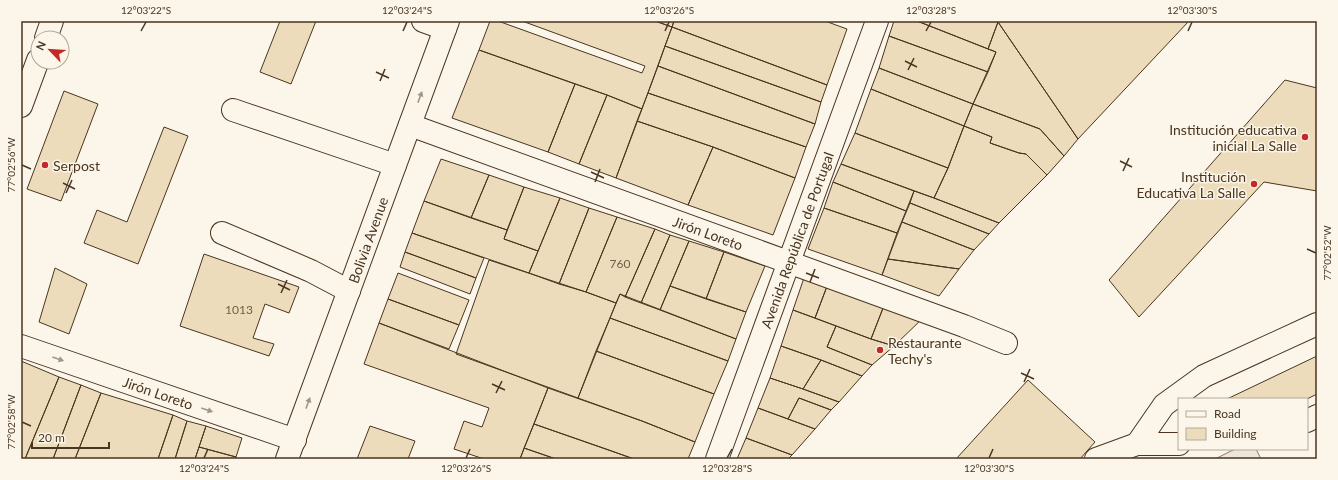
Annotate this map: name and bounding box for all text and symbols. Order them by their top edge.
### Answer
text: 12°03'22"S [121,4,171,16]
text: 12°03'24"S [382,4,432,16]
text: 12°03'26"S [644,4,694,16]
text: 12°03'28"S [906,4,956,16]
text: 12°03'30"S [1167,4,1217,16]
north arrow [30,30,70,70]
text: N [33,39,48,52]
one-way arrow [418,90,424,102]
place label: Institución educativa inicial La Salle [1169,121,1297,154]
marker: Institución educativa inicial La Salle [1300,132,1310,142]
text: 77°02'56"W [5,137,17,193]
street label: Avenida República de Portugal [757,150,837,330]
place label: Serpost [53,157,100,174]
marker: Serpost [40,160,50,170]
place label: Institución Educativa La Salle [1137,168,1246,201]
marker: Institución Educativa La Salle [1249,179,1259,189]
street label: Bolivia Avenue [345,195,391,285]
street label: Jirón Loreto [671,213,745,253]
text: 77°02'52"W [1321,225,1333,281]
house number: 760 [610,256,630,271]
house number: 1013 [225,302,253,317]
place label: Restaurante Techy's [888,334,962,367]
marker: Restaurante Techy's [875,345,885,355]
one-way arrow [52,356,64,362]
street label: Jirón Loreto [121,373,195,413]
text: 77°02'58"W [5,394,17,450]
one-way arrow [305,397,311,409]
legend [1178,398,1308,450]
text: Road [1214,406,1241,421]
one-way arrow [202,407,214,413]
scale bar [32,424,109,450]
text: Building [1214,426,1257,441]
text: 20 m [38,430,65,445]
text: 12°03'24"S [179,462,229,474]
text: 12°03'26"S [441,462,491,474]
text: 12°03'28"S [702,462,752,474]
text: 12°03'30"S [964,462,1014,474]

